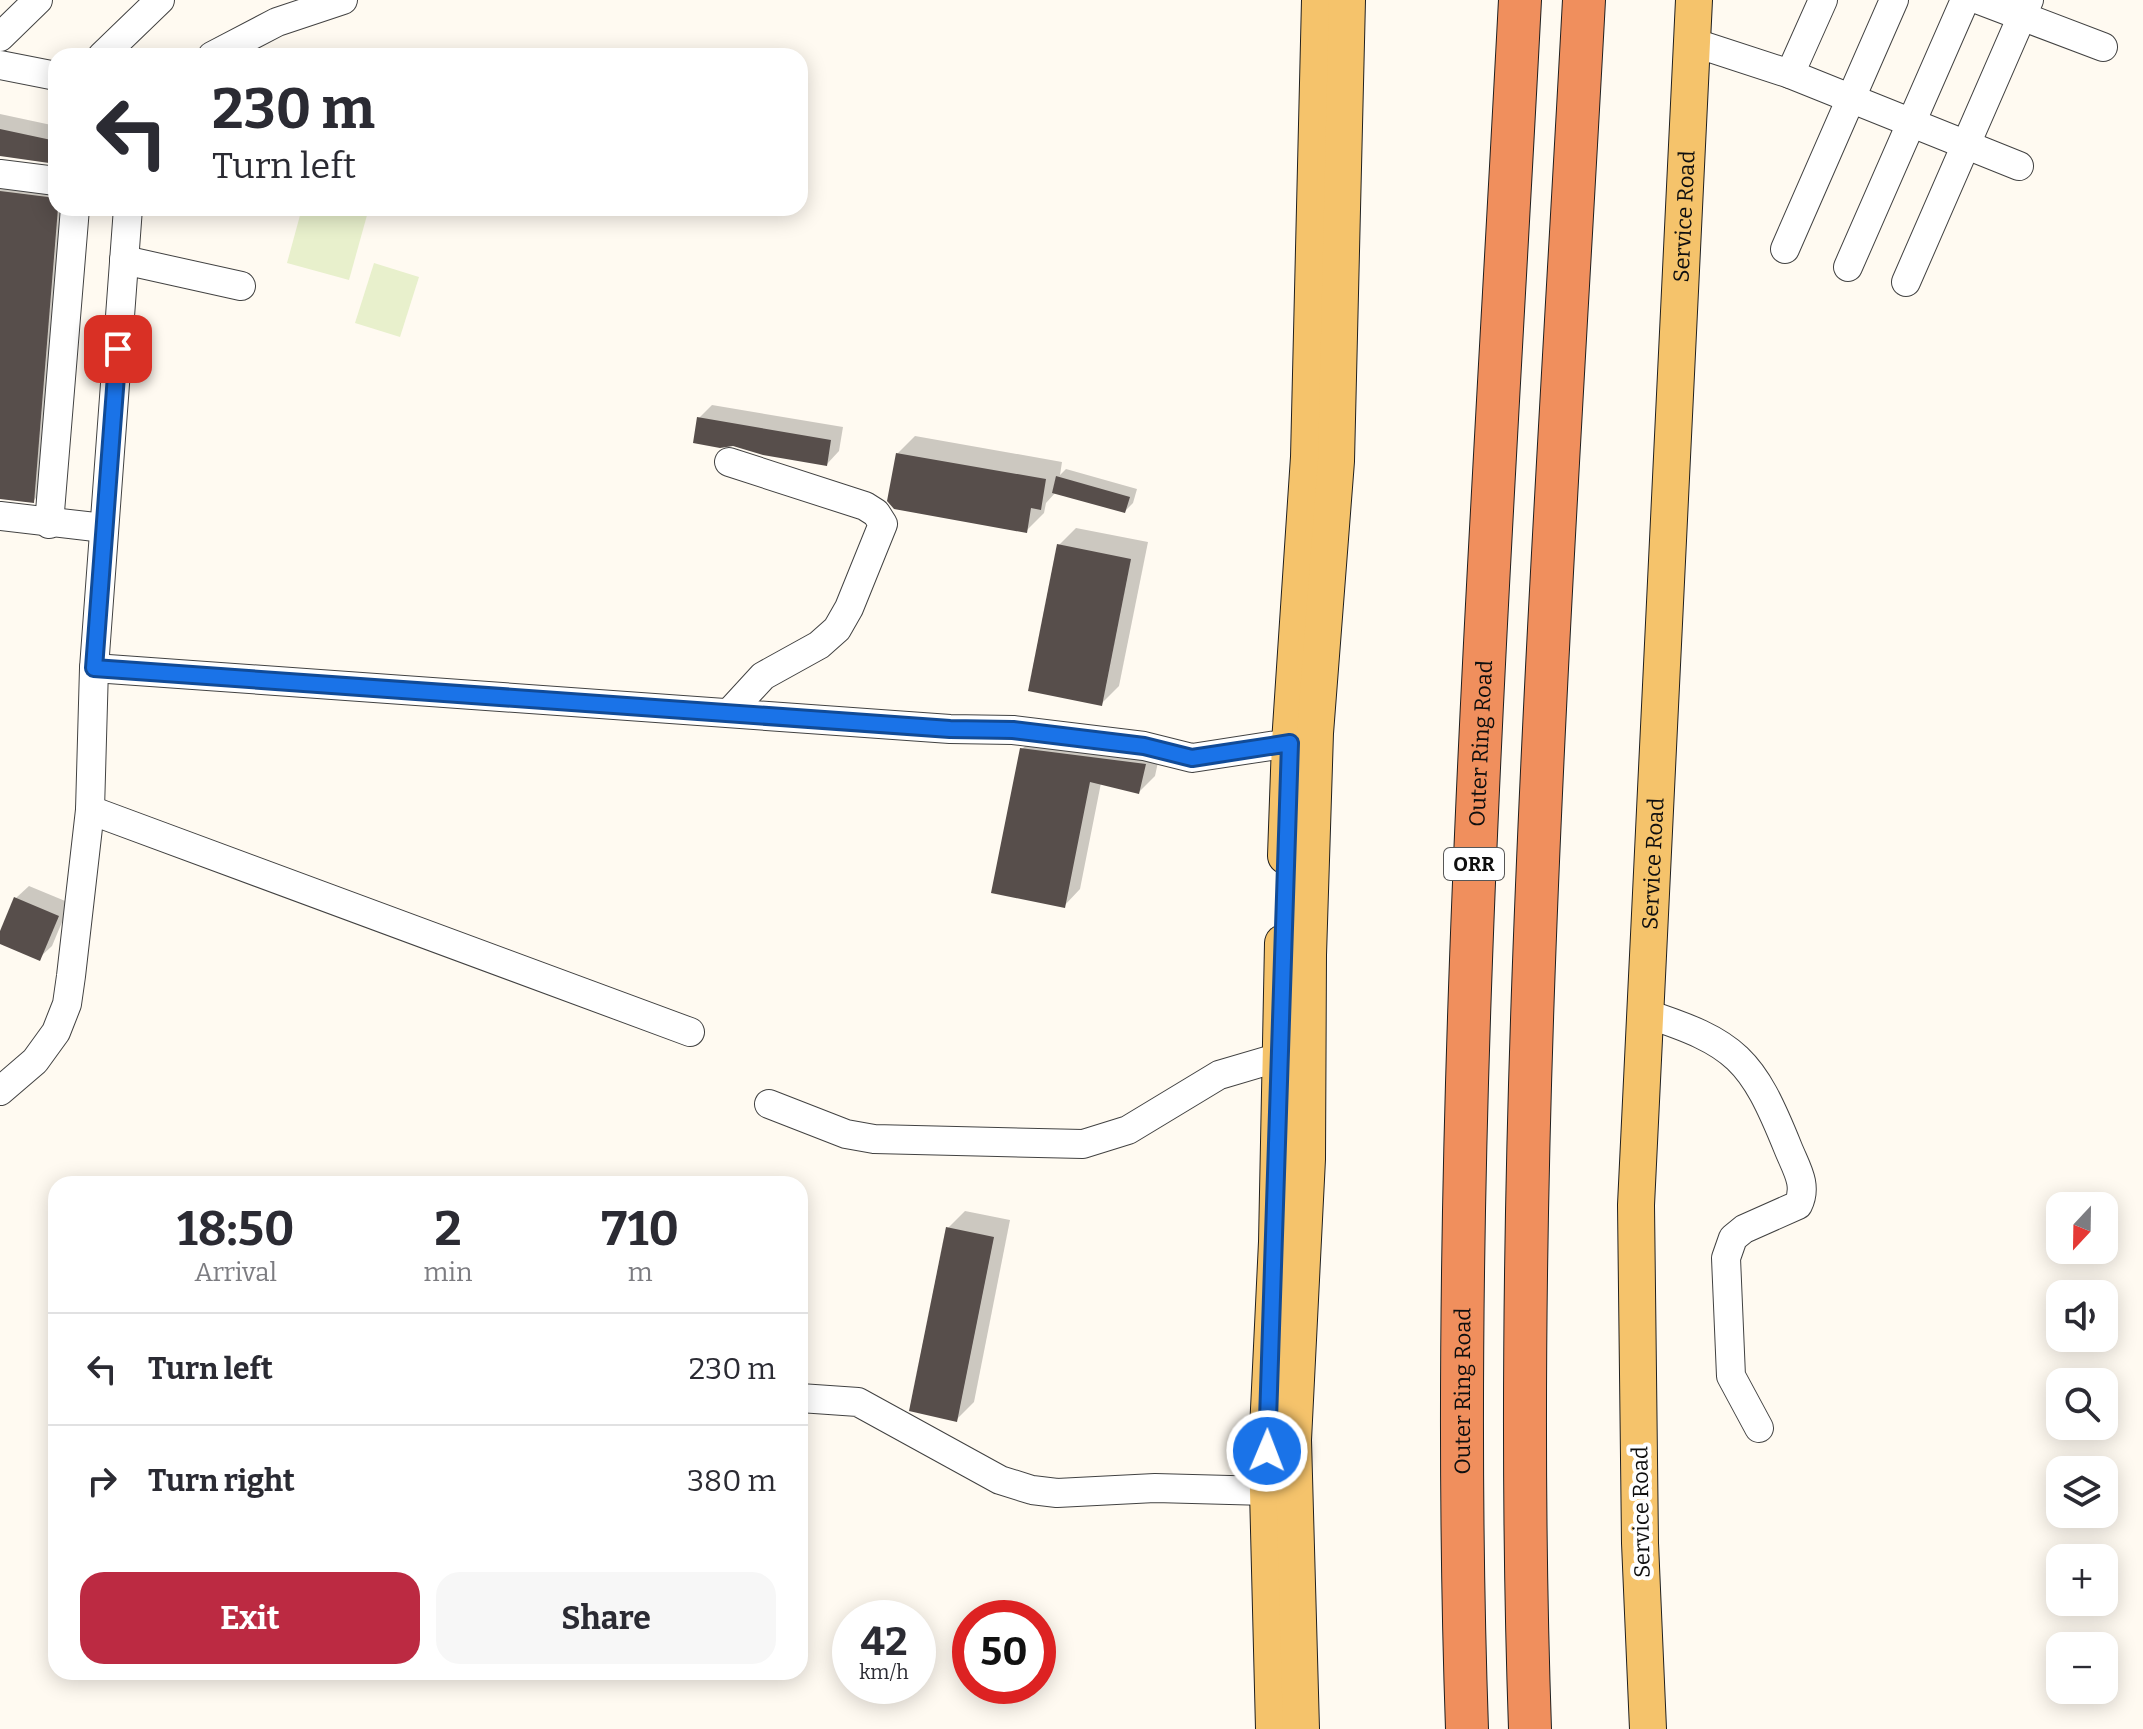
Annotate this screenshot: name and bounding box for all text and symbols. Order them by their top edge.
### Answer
text: 230 m [212,76,375,143]
icon: left [80,80,184,184]
text: Turn left [212,144,356,188]
street label: Service Road [1667,150,1700,283]
pin [84,315,152,383]
icon: arrive [96,327,140,371]
street label: Outer Ring Road [1463,659,1498,827]
street label: Service Road [1636,797,1669,930]
road number: ORR [1444,848,1504,880]
north arrow [2046,1192,2118,1264]
map controls [2046,1192,2118,1704]
text: 18:50 [177,1200,294,1258]
text: 2 [434,1200,461,1258]
text: 710 [601,1200,679,1258]
text: Arrival [195,1257,277,1288]
text: min [423,1257,472,1288]
text: m [628,1257,653,1288]
button: sound [2046,1280,2118,1352]
street label: Outer Ring Road [1448,1308,1476,1475]
icon: left [80,1347,124,1391]
text: Turn left [148,1351,273,1387]
text: 230 m [689,1351,776,1387]
button: search [2046,1368,2118,1440]
position arrow [1225,1409,1309,1493]
street label: Service Road [1626,1446,1656,1578]
button: layers [2046,1456,2118,1528]
icon: right [80,1459,124,1503]
text: Turn right [148,1463,295,1499]
text: 380 m [687,1463,776,1499]
button: + [2046,1544,2118,1616]
button: Exit [80,1572,420,1664]
button: Share [436,1572,776,1664]
speed limit sign: 50 [952,1600,1056,1704]
text: 42 [861,1618,907,1666]
button: − [2046,1632,2118,1704]
text: km/h [859,1660,909,1684]

